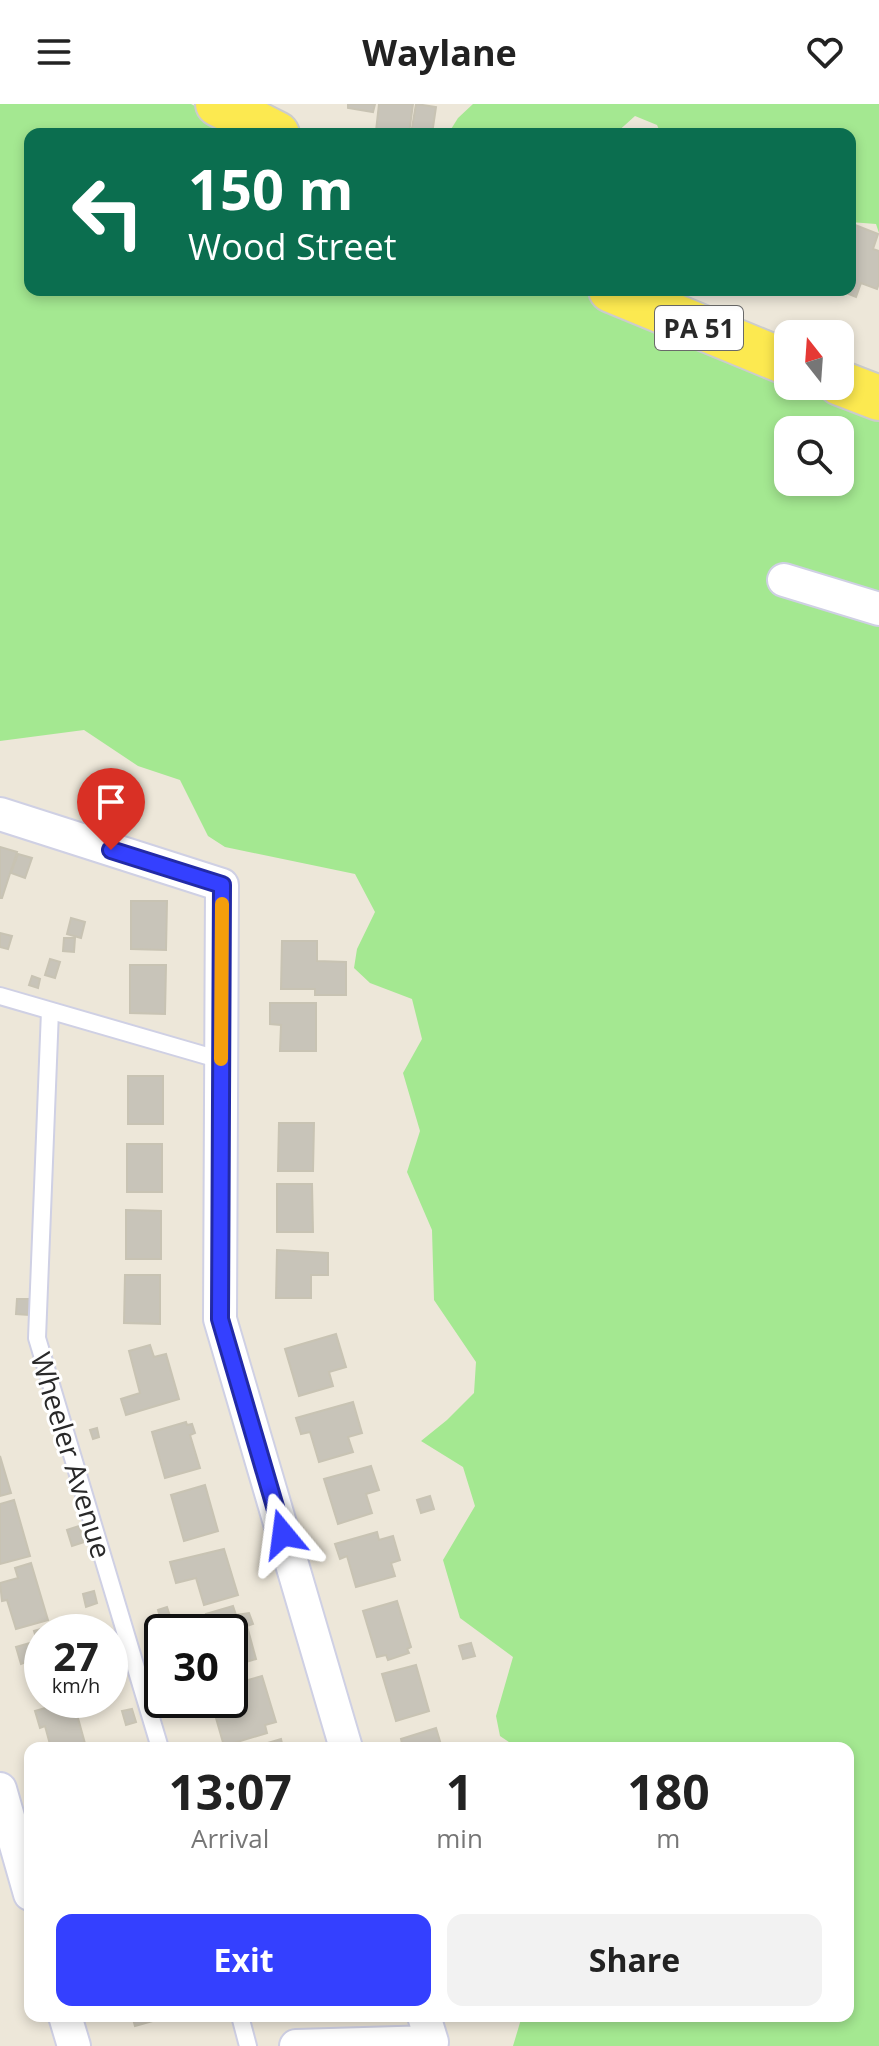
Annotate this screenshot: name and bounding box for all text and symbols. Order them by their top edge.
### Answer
text: Waylane [362,28,517,77]
icon: menu [32,30,76,74]
icon: heart [803,30,847,74]
text: 150 m [188,150,354,226]
icon: left [56,160,160,264]
text: Wood Street [188,222,396,271]
road number: PA 51 [655,306,743,350]
north arrow [774,320,854,400]
map controls [774,320,854,496]
button: search [774,416,854,496]
pin [77,768,145,850]
icon: arrive [89,780,133,824]
street label: Wheeler Avenue [23,1347,121,1563]
position arrow [241,1492,325,1576]
speed limit sign: 30 [144,1614,248,1718]
text: 27 [53,1628,99,1683]
text: km/h [52,1672,100,1699]
text: 13:07 [168,1759,292,1824]
text: 1 [446,1759,473,1824]
text: 180 [627,1759,710,1824]
text: Arrival [191,1820,269,1856]
text: min [436,1820,483,1856]
text: m [656,1820,680,1856]
button: Exit [56,1914,431,2006]
button: Share [447,1914,822,2006]

